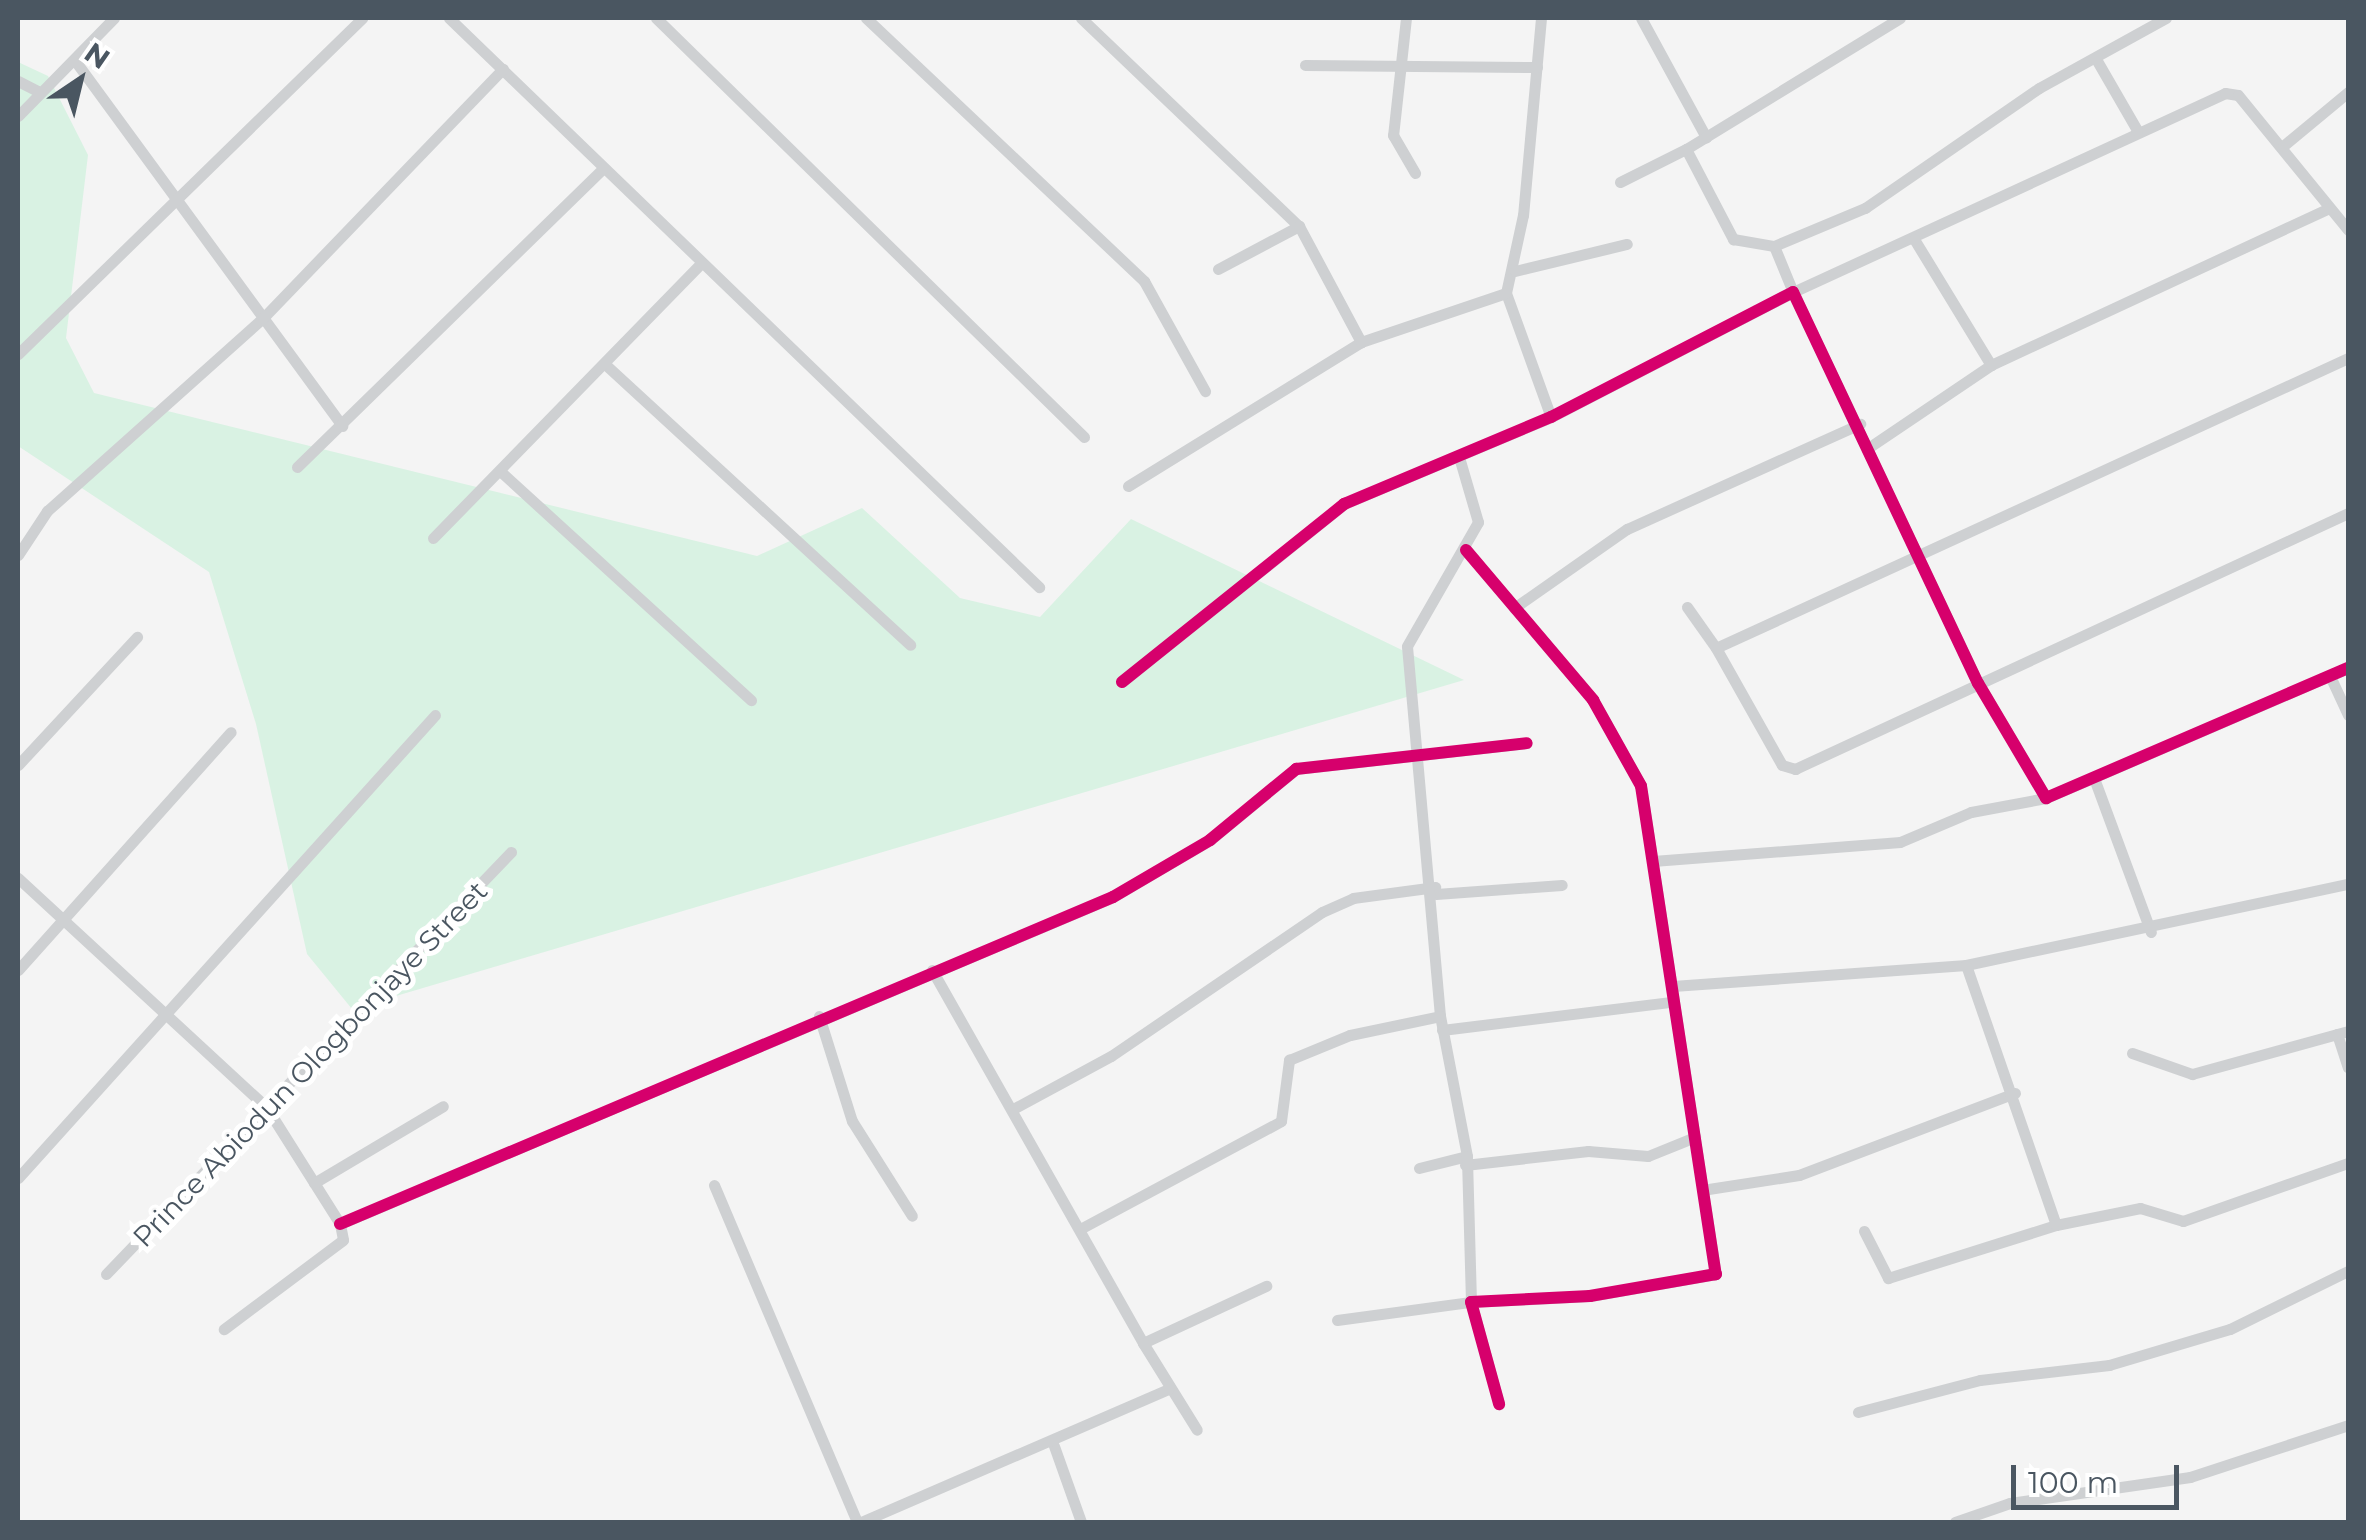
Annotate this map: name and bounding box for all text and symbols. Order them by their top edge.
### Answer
north arrow [30,30,130,130]
text: N [78,35,116,76]
street label: Prince Abiodun Ologbonjaye Street [126,874,494,1254]
scale bar [2016,1445,2184,1507]
text: 100 m [2028,1464,2118,1501]

